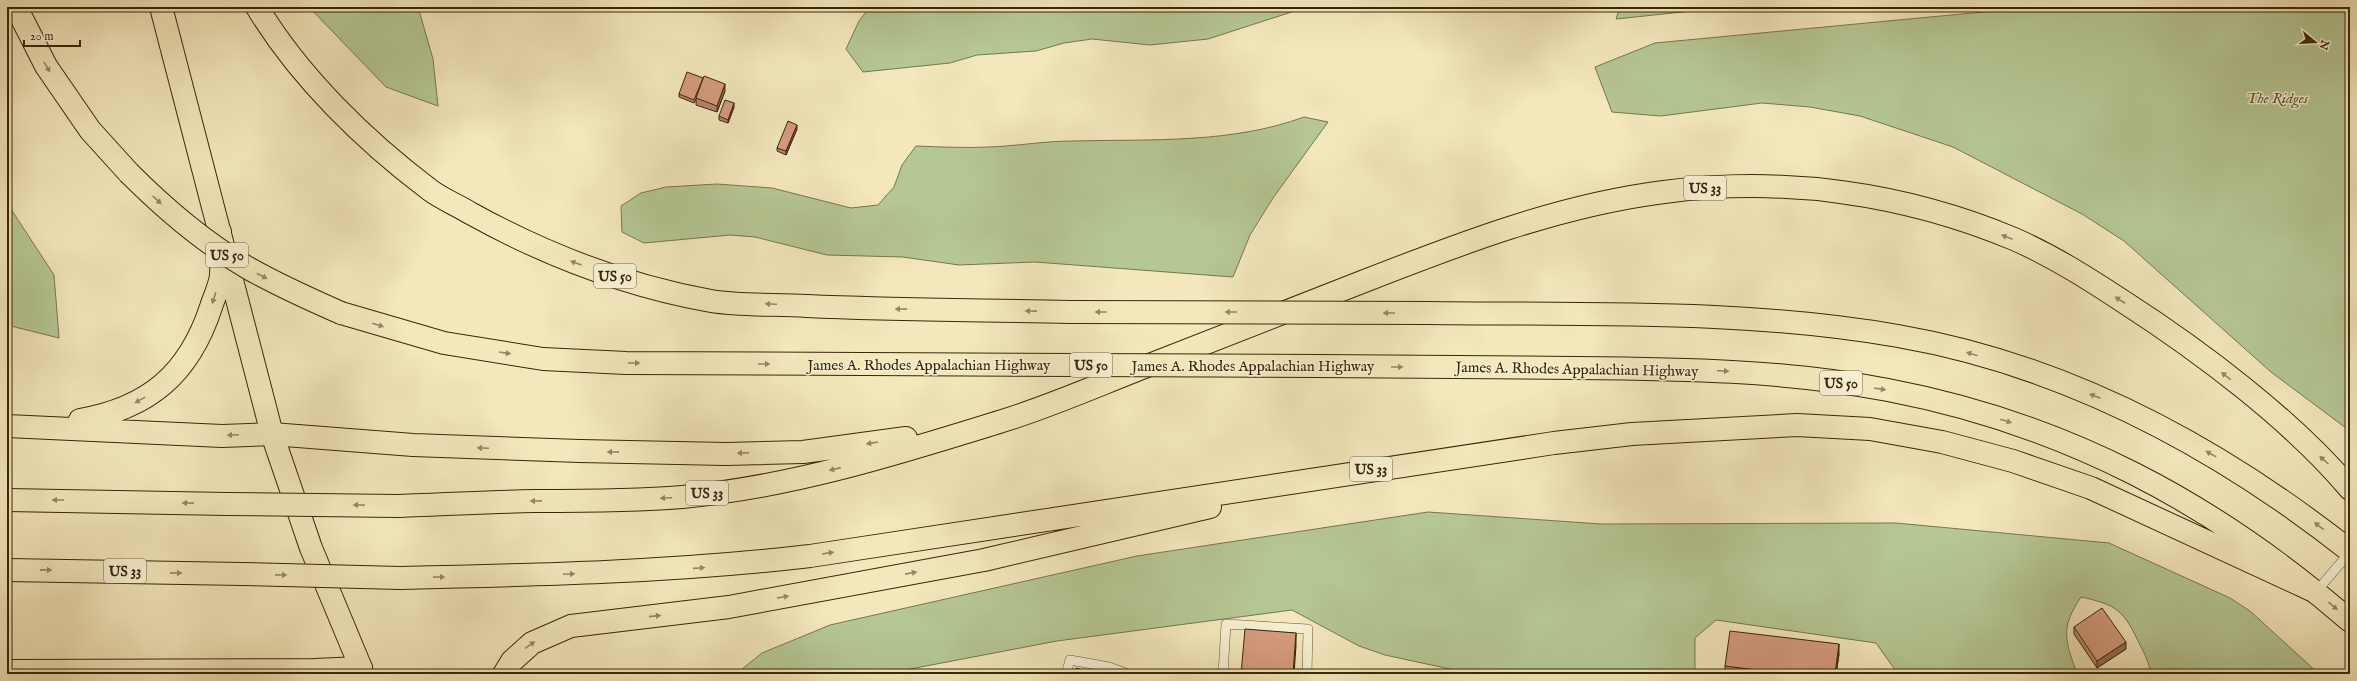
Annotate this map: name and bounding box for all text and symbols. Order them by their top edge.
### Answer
scale bar [24,22,80,48]
north arrow [2295,22,2335,62]
text: 20 m [30,29,53,44]
text: N [2315,37,2332,52]
one-way arrow [43,61,50,73]
park label: The Ridges [2246,89,2309,109]
road number: US 33 [1684,176,1726,200]
one-way arrow [152,195,162,205]
one-way arrow [2000,233,2012,239]
road number: US 50 [206,243,248,267]
one-way arrow [570,259,582,265]
road number: US 50 [594,264,636,288]
one-way arrow [256,272,268,279]
one-way arrow [211,293,217,305]
one-way arrow [2114,296,2126,303]
one-way arrow [764,301,777,307]
one-way arrow [894,306,907,312]
one-way arrow [1024,308,1037,314]
one-way arrow [1094,309,1107,315]
one-way arrow [1224,309,1237,315]
one-way arrow [1382,310,1395,316]
one-way arrow [373,322,385,328]
one-way arrow [499,350,511,356]
one-way arrow [1966,351,1978,357]
road number: US 50 [1070,353,1112,377]
street label: James A. Rhodes Appalachian Highway [806,356,1051,375]
street label: James A. Rhodes Appalachian Highway [1130,357,1375,376]
street label: James A. Rhodes Appalachian Highway [1453,358,1699,381]
one-way arrow [628,360,641,366]
one-way arrow [758,361,771,367]
one-way arrow [1391,364,1404,370]
one-way arrow [1717,368,1730,374]
road number: US 50 [1820,371,1862,395]
one-way arrow [2220,371,2231,380]
one-way arrow [1873,386,1886,392]
one-way arrow [2089,393,2101,399]
one-way arrow [134,397,146,404]
one-way arrow [2000,418,2012,424]
one-way arrow [227,432,239,439]
one-way arrow [866,440,878,446]
one-way arrow [477,444,489,451]
one-way arrow [606,449,619,455]
one-way arrow [737,450,749,457]
one-way arrow [2206,451,2217,458]
one-way arrow [2319,456,2329,465]
road number: US 33 [1350,457,1392,481]
one-way arrow [829,467,841,473]
road number: US 33 [686,481,728,505]
one-way arrow [660,494,672,501]
one-way arrow [51,497,64,503]
one-way arrow [530,498,542,505]
one-way arrow [181,500,194,506]
one-way arrow [352,502,365,508]
one-way arrow [2314,522,2325,531]
one-way arrow [822,550,834,556]
road number: US 33 [104,559,146,583]
one-way arrow [693,564,705,571]
one-way arrow [40,567,53,573]
one-way arrow [170,570,183,576]
one-way arrow [563,570,575,577]
one-way arrow [905,570,917,576]
one-way arrow [275,572,288,578]
one-way arrow [433,574,446,580]
one-way arrow [777,594,789,600]
one-way arrow [2328,602,2338,611]
one-way arrow [649,612,661,619]
one-way arrow [524,641,535,649]

